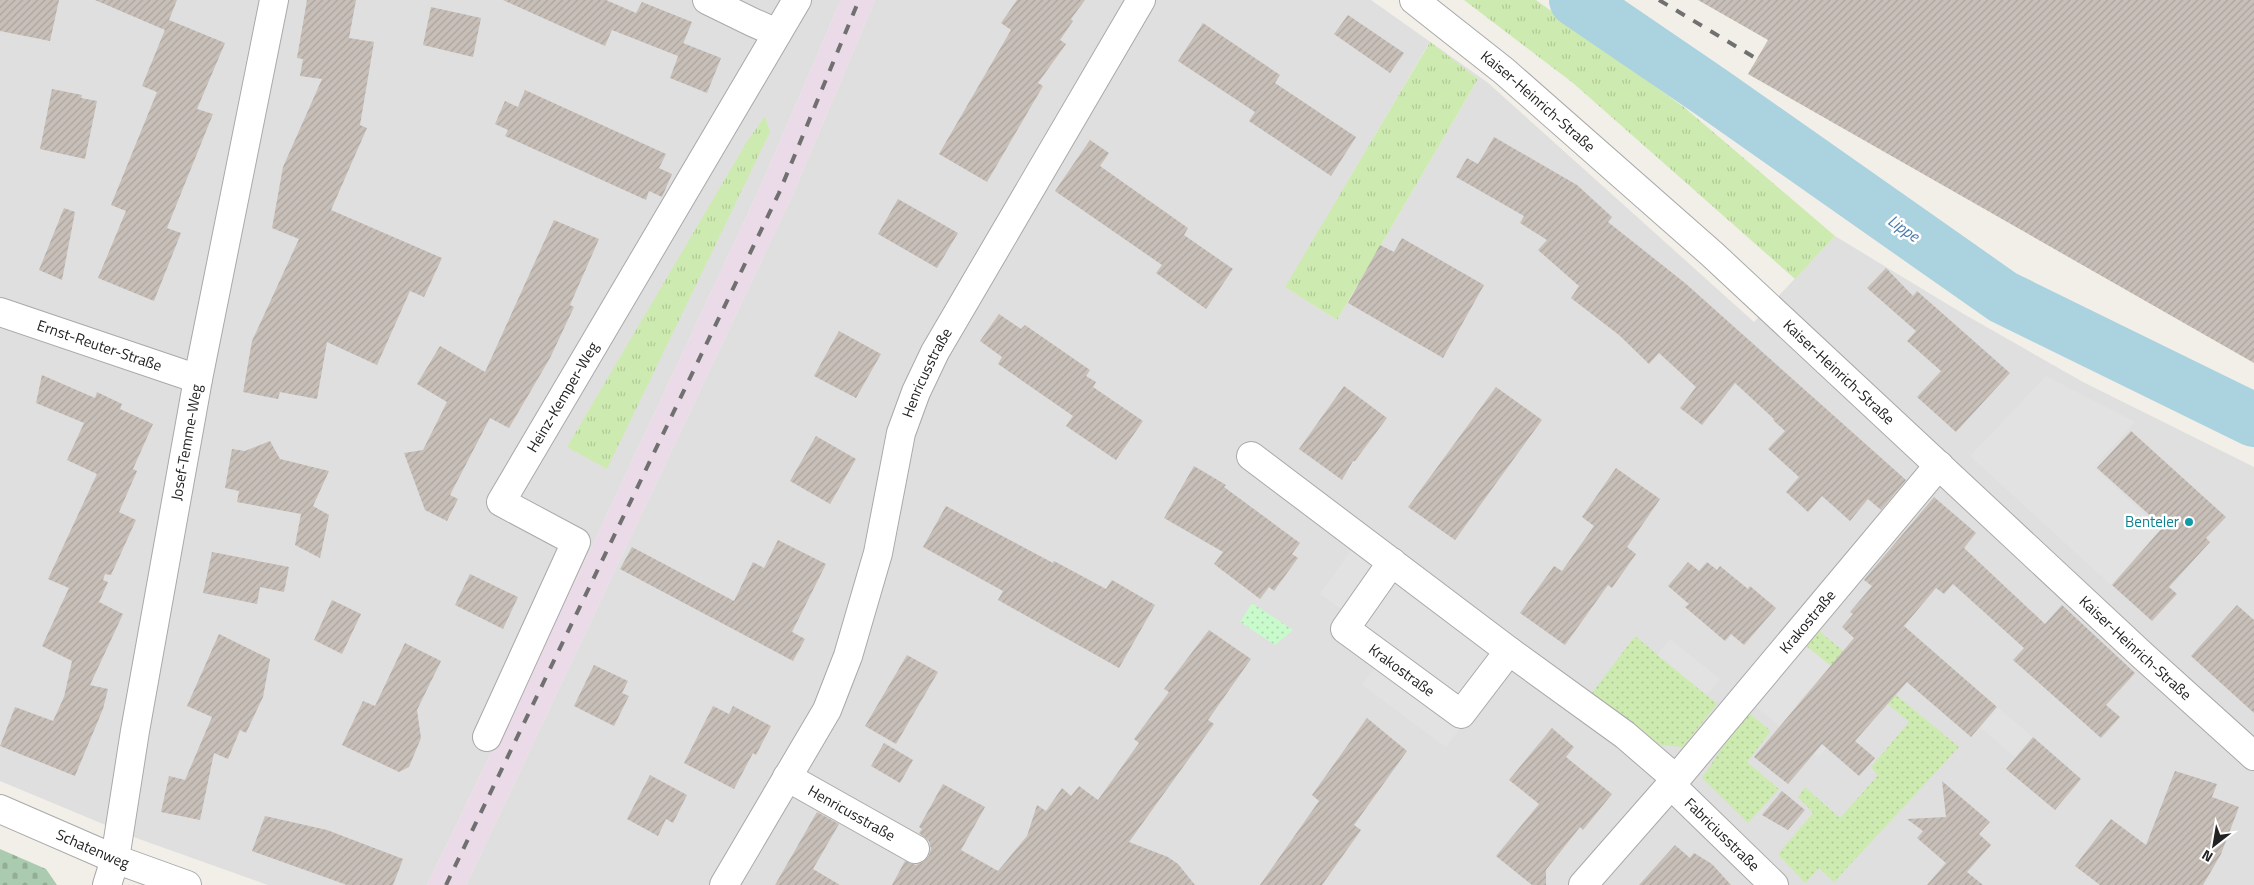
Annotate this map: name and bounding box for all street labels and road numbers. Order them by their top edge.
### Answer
street label: Kaiser-Heinrich-Straße [1476,45,1601,157]
street label: Ernst-Reuter-Straße [34,313,165,377]
street label: Kaiser-Heinrich-Straße [1778,314,1900,430]
street label: Henricusstraße [896,323,958,421]
street label: Heinz-Kemper-Weg [521,337,604,457]
street label: Josef-Temme-Weg [164,382,208,502]
street label: Krakostraße [1774,585,1841,659]
street label: Kaiser-Heinrich-Straße [2074,590,2197,705]
street label: Krakostraße [1364,638,1440,702]
street label: Henricusstraße [804,779,900,847]
street label: Fabriciusstraße [1679,792,1765,876]
street label: Schatenweg [53,823,133,874]

